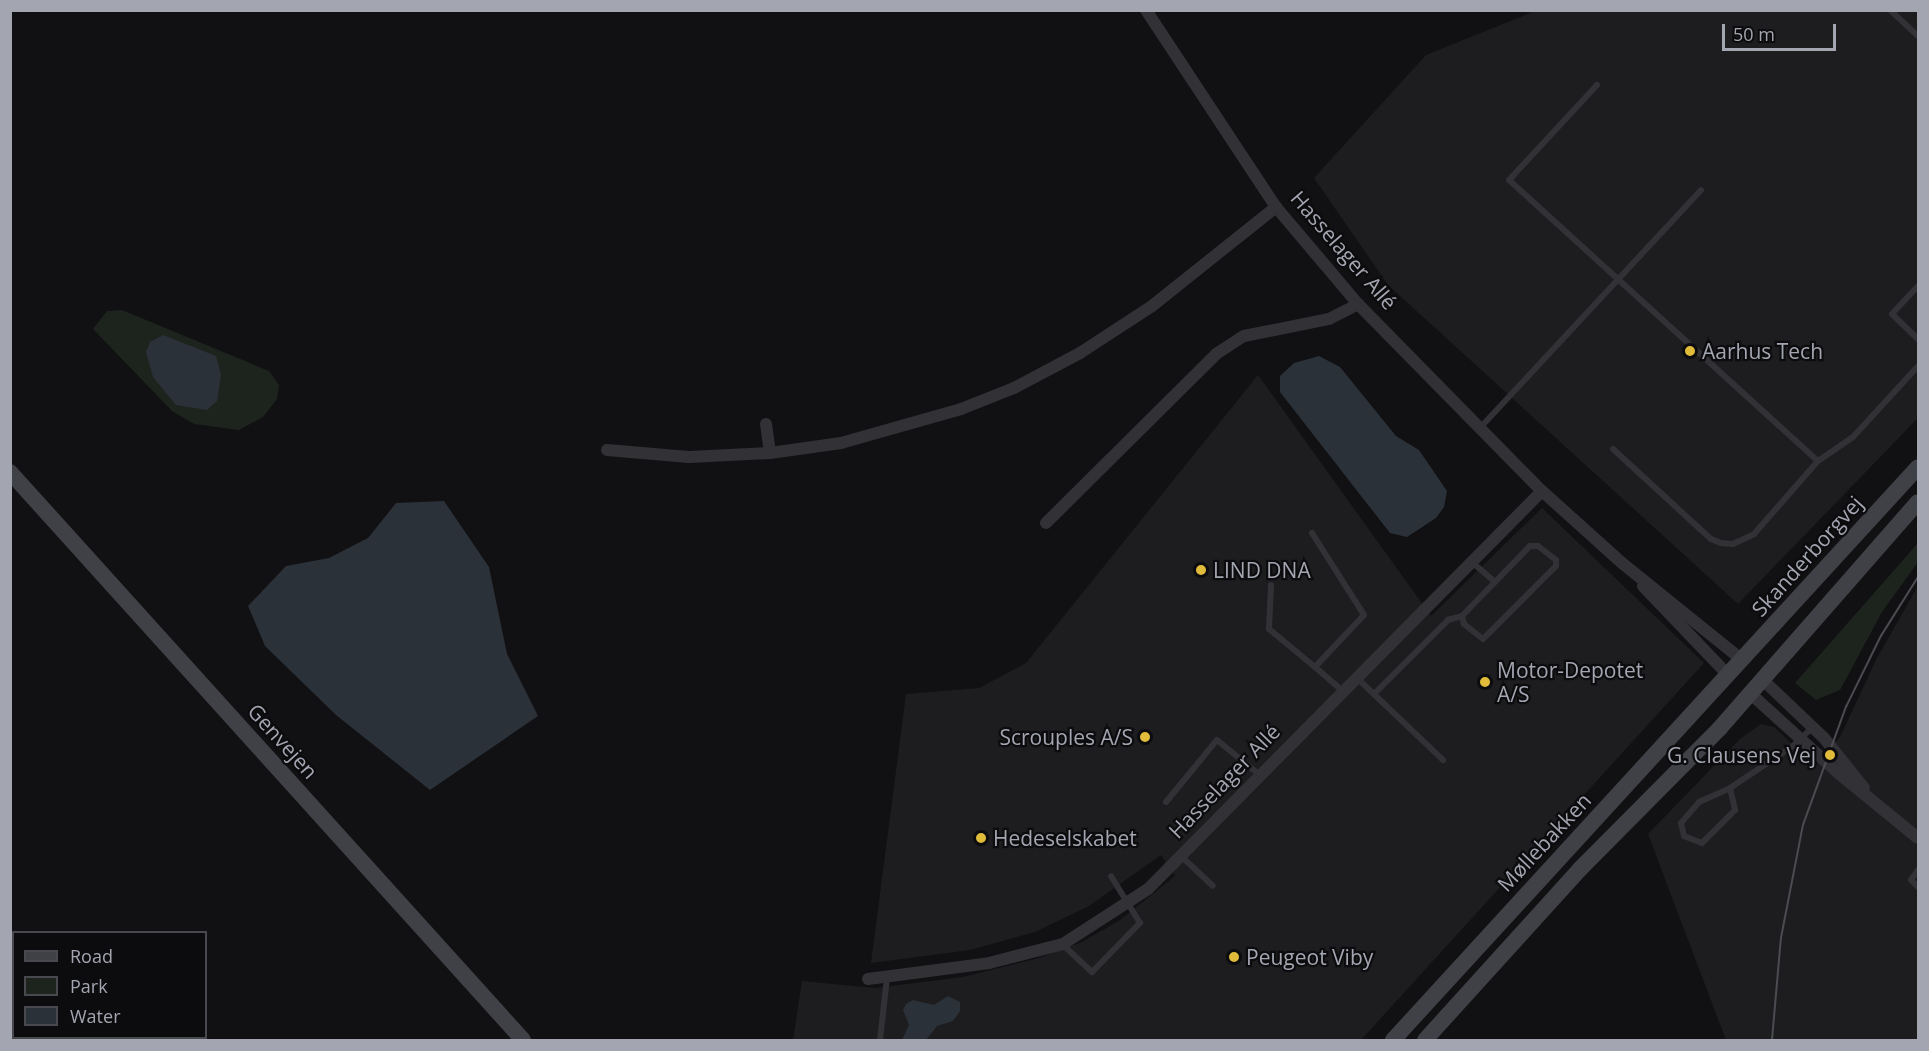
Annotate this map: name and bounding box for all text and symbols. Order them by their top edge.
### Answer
scale bar [1725,12,1839,50]
text: 50 m [1733,22,1775,46]
street label: Hasselager Allé [1286,186,1402,314]
place label: Aarhus Tech [1702,338,1823,364]
marker: Aarhus Tech [1683,344,1697,358]
street label: Skanderborgvej [1746,491,1868,621]
place label: LIND DNA [1213,557,1311,583]
marker: LIND DNA [1194,563,1208,577]
place label: Motor-Depotet A/S [1497,657,1643,707]
marker: Motor-Depotet A/S [1478,675,1492,689]
street label: Genvejen [243,698,323,784]
street label: Hasselager Allé [1163,719,1285,843]
place label: Scrouples A/S [999,724,1133,750]
marker: Scrouples A/S [1138,730,1152,744]
place label: G. Clausens Vej [1667,742,1816,768]
marker: G. Clausens Vej [1821,746,1839,764]
street label: Møllebakken [1492,788,1596,896]
place label: Hedeselskabet [993,825,1137,851]
marker: Hedeselskabet [974,831,988,845]
legend [12,931,207,1039]
text: Road [70,944,113,968]
place label: Peugeot Viby [1246,944,1373,970]
marker: Peugeot Viby [1227,950,1241,964]
text: Park [70,974,108,998]
text: Water [70,1004,121,1028]

